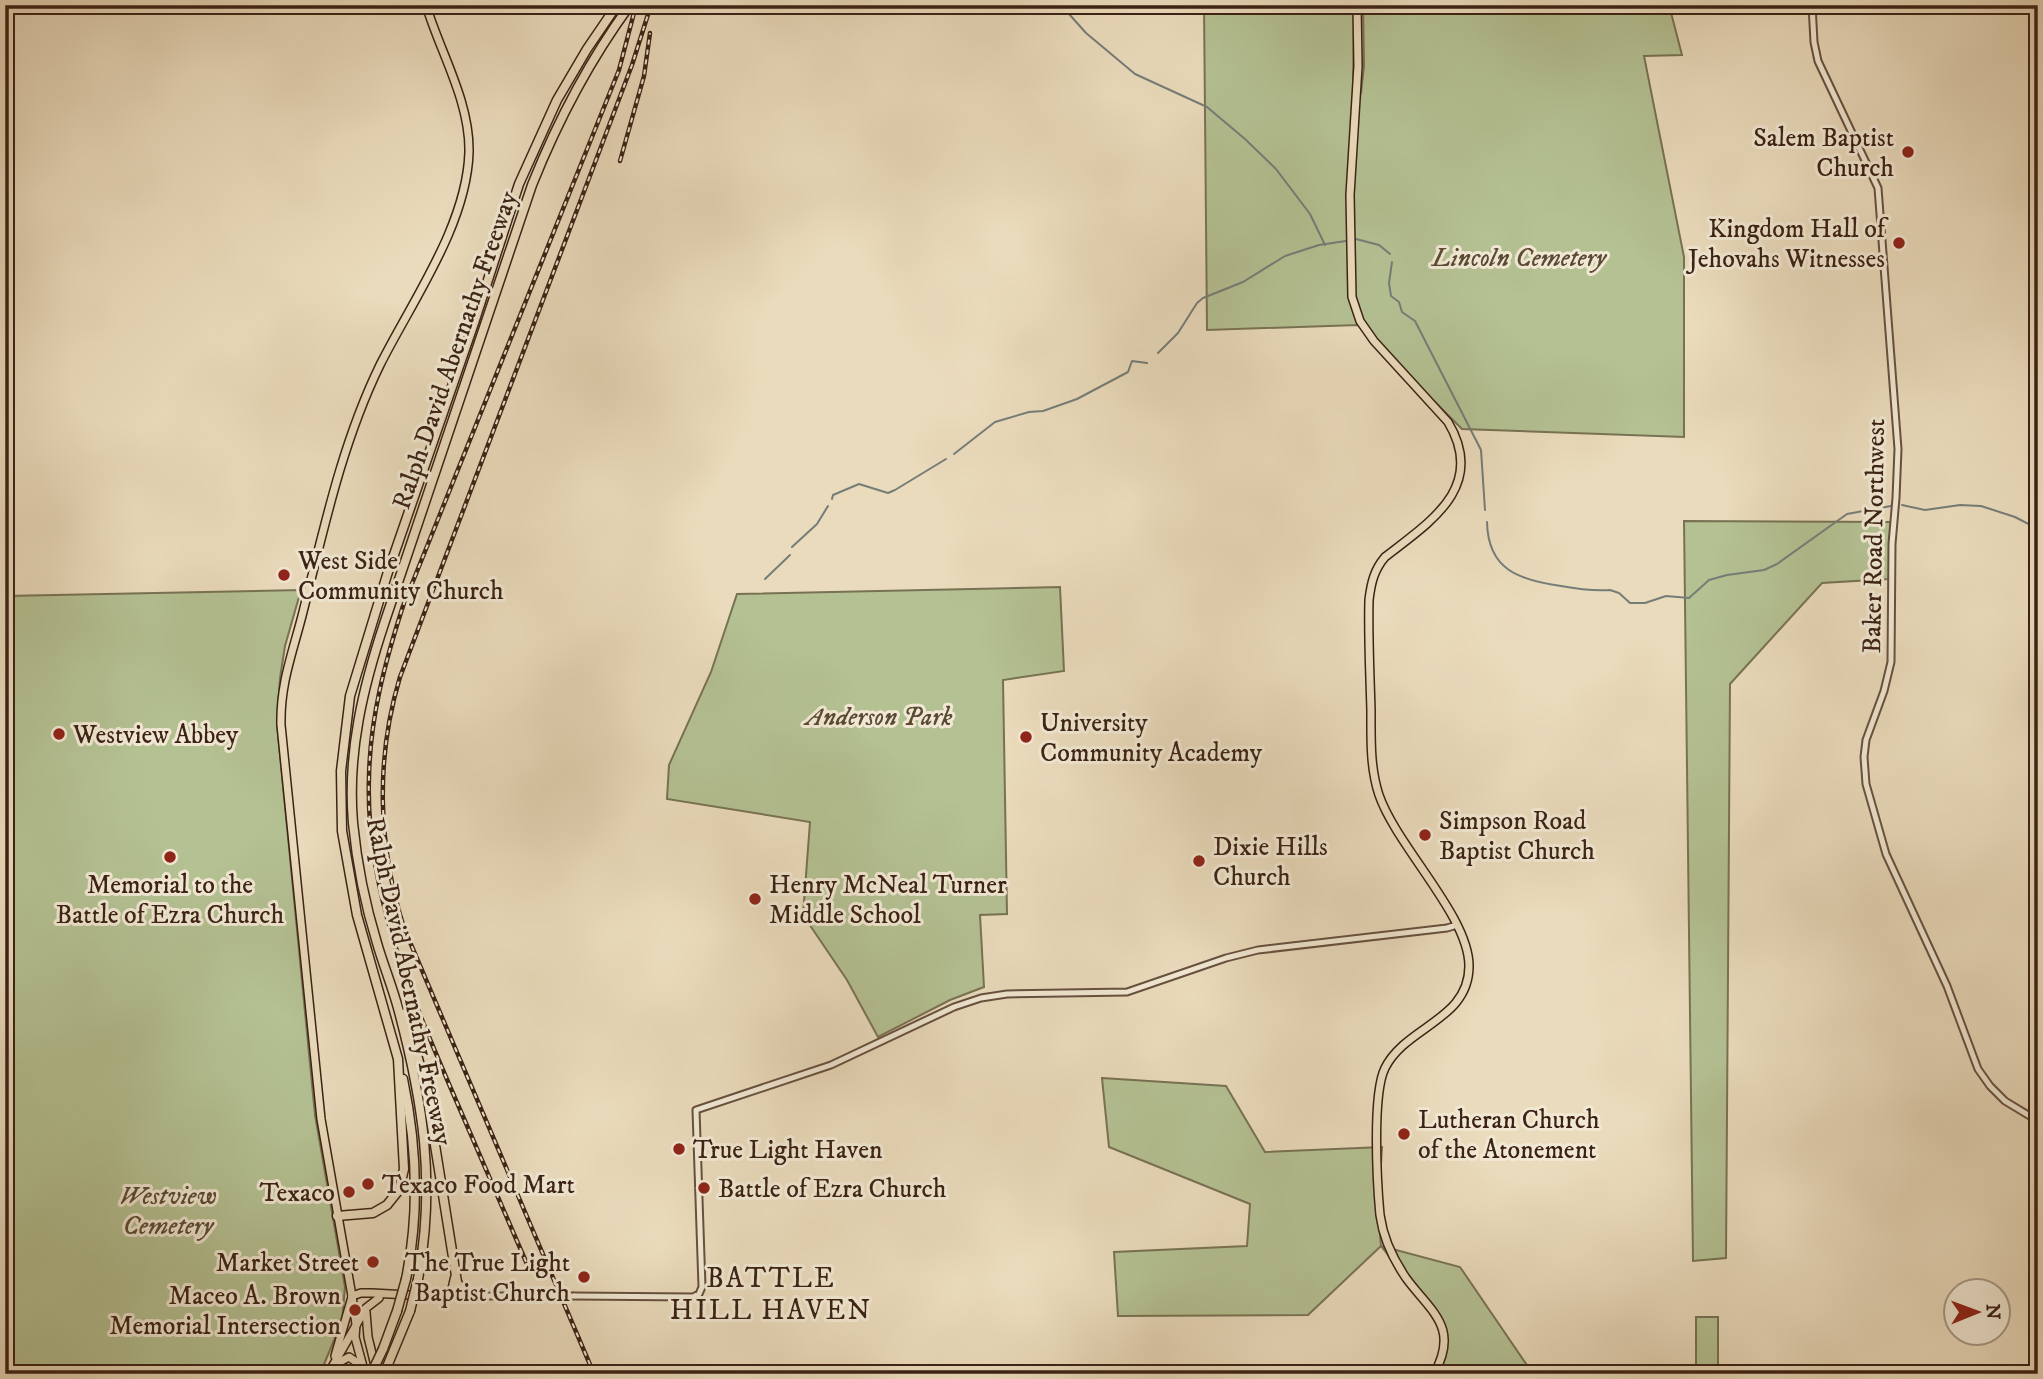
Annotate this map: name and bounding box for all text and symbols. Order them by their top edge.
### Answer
place label: Salem Baptist Church [1753,122,1894,185]
marker: Salem Baptist Church [1900,144,1916,160]
street label: Ralph David Abernathy Freeway [385,186,526,514]
place label: Kingdom Hall of Jehovahs Witnesses [1686,213,1889,276]
marker: Kingdom Hall of Jehovahs Witnesses [1891,235,1907,251]
park label: Lincoln Cemetery [1430,242,1608,275]
street label: Baker Road Northwest [1856,418,1893,654]
place label: West Side Community Church [297,545,504,608]
marker: West Side Community Church [276,567,292,583]
park label: Anderson Park [803,701,952,734]
place label: University Community Academy [1040,707,1263,770]
place label: Westview Abbey [72,719,239,752]
marker: Westview Abbey [51,726,67,742]
marker: University Community Academy [1018,729,1034,745]
place label: Simpson Road Baptist Church [1439,805,1595,868]
street label: Ralph David Abernathy Freeway [358,814,460,1149]
marker: Simpson Road Baptist Church [1417,827,1433,843]
place label: Dixie Hills Church [1213,831,1328,894]
marker: Memorial to the Battle of Ezra Church [162,849,178,865]
marker: Dixie Hills Church [1191,853,1207,869]
place label: Memorial to the Battle of Ezra Church [56,869,285,932]
place label: Henry McNeal Turner Middle School [769,869,1007,932]
marker: Henry McNeal Turner Middle School [747,891,763,907]
place label: Lutheran Church of the Atonement [1418,1104,1600,1167]
marker: Lutheran Church of the Atonement [1396,1126,1412,1142]
place label: True Light Haven [693,1134,883,1167]
marker: True Light Haven [671,1141,687,1157]
place label: Texaco Food Mart [382,1169,575,1202]
place label: Battle of Ezra Church [718,1173,947,1206]
marker: Texaco Food Mart [360,1176,376,1192]
place label: Texaco [260,1177,335,1210]
park label: Westview Cemetery [119,1180,217,1243]
marker: Battle of Ezra Church [696,1180,712,1196]
marker: Texaco [341,1184,357,1200]
place label: Market Street [216,1247,359,1280]
place label: The True Light Baptist Church [405,1247,570,1310]
marker: Market Street [365,1254,381,1270]
district label: BATTLE HILL HAVEN [670,1261,872,1328]
marker: The True Light Baptist Church [576,1269,592,1285]
north arrow [1941,1278,2011,1348]
place label: Maceo A. Brown Memorial Intersection [109,1280,341,1343]
marker: Maceo A. Brown Memorial Intersection [347,1302,363,1318]
text: N [1981,1304,2004,1320]

